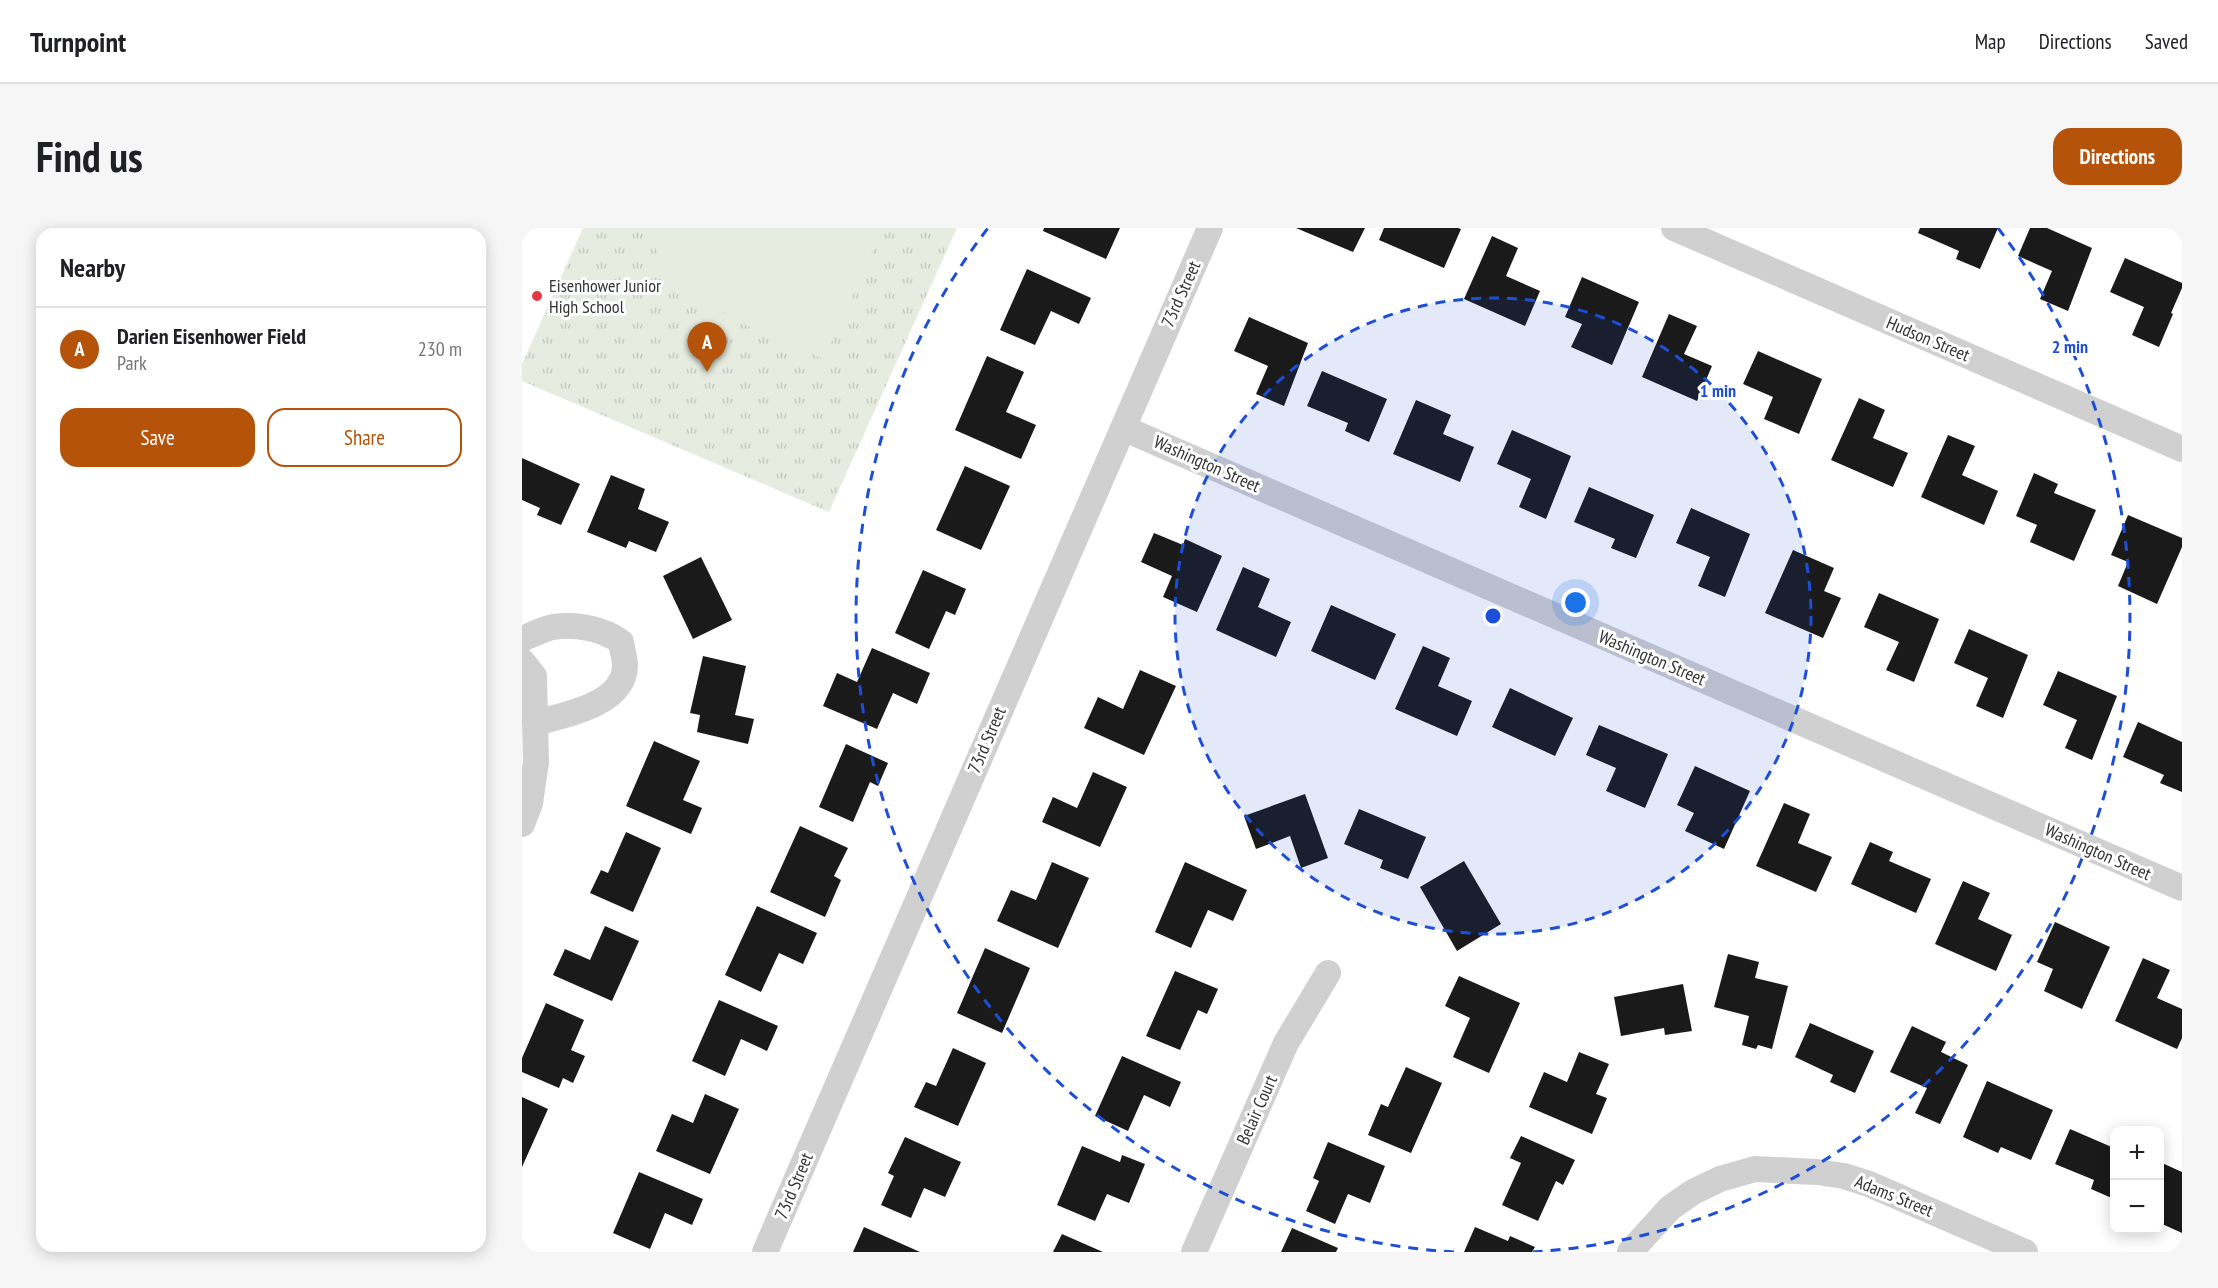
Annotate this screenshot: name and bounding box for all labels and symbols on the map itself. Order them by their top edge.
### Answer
street label: 73rd Street [1156,257,1205,330]
place label: Eisenhower Junior High School [549,274,661,318]
marker: Eisenhower Junior High School [530,289,544,303]
street label: Hudson Street [1883,311,1973,366]
pin: A [688,322,726,372]
text: 2 min [2052,335,2088,358]
text: 1 min [1700,379,1736,402]
street label: Washington Street [1151,430,1264,497]
your location [1561,588,1590,617]
centre of rings [1483,606,1503,626]
street label: Washington Street [1595,625,1709,690]
street label: 73rd Street [962,703,1011,777]
street label: Washington Street [2042,818,2155,885]
street label: Belair Court [1231,1071,1282,1148]
street label: 73rd Street [769,1149,818,1223]
street label: Adams Street [1852,1169,1937,1222]

